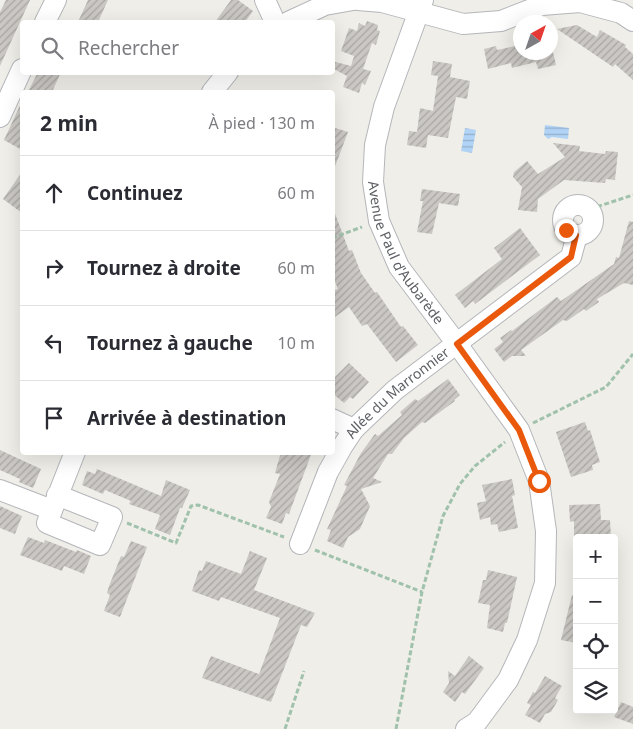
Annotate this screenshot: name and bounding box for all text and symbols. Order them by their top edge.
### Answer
north arrow [513,15,558,60]
search box [20,20,335,75]
icon: search [38,34,66,62]
text: Rechercher [78,35,179,61]
text: 2 min [40,109,98,137]
text: À pied · 130 m [209,112,315,134]
icon: ahead [40,179,68,207]
text: Continuez [87,180,183,206]
street label: Avenue Paul d'Aubarède [364,180,449,328]
text: 60 m [278,182,315,204]
route end [555,219,578,242]
icon: right [40,254,68,282]
text: Tournez à droite [87,255,241,281]
text: 60 m [278,257,315,279]
icon: left [40,329,68,357]
text: Tournez à gauche [87,330,253,356]
text: 10 m [278,332,315,354]
street label: Allée du Marronnier [341,342,453,442]
icon: arrive [40,404,68,432]
text: Arrivée à destination [87,405,286,431]
route start [528,470,551,493]
map controls [573,534,618,714]
button: + [573,534,618,579]
button: − [573,579,618,624]
button: locate [573,624,618,669]
button: layers [573,669,618,714]

